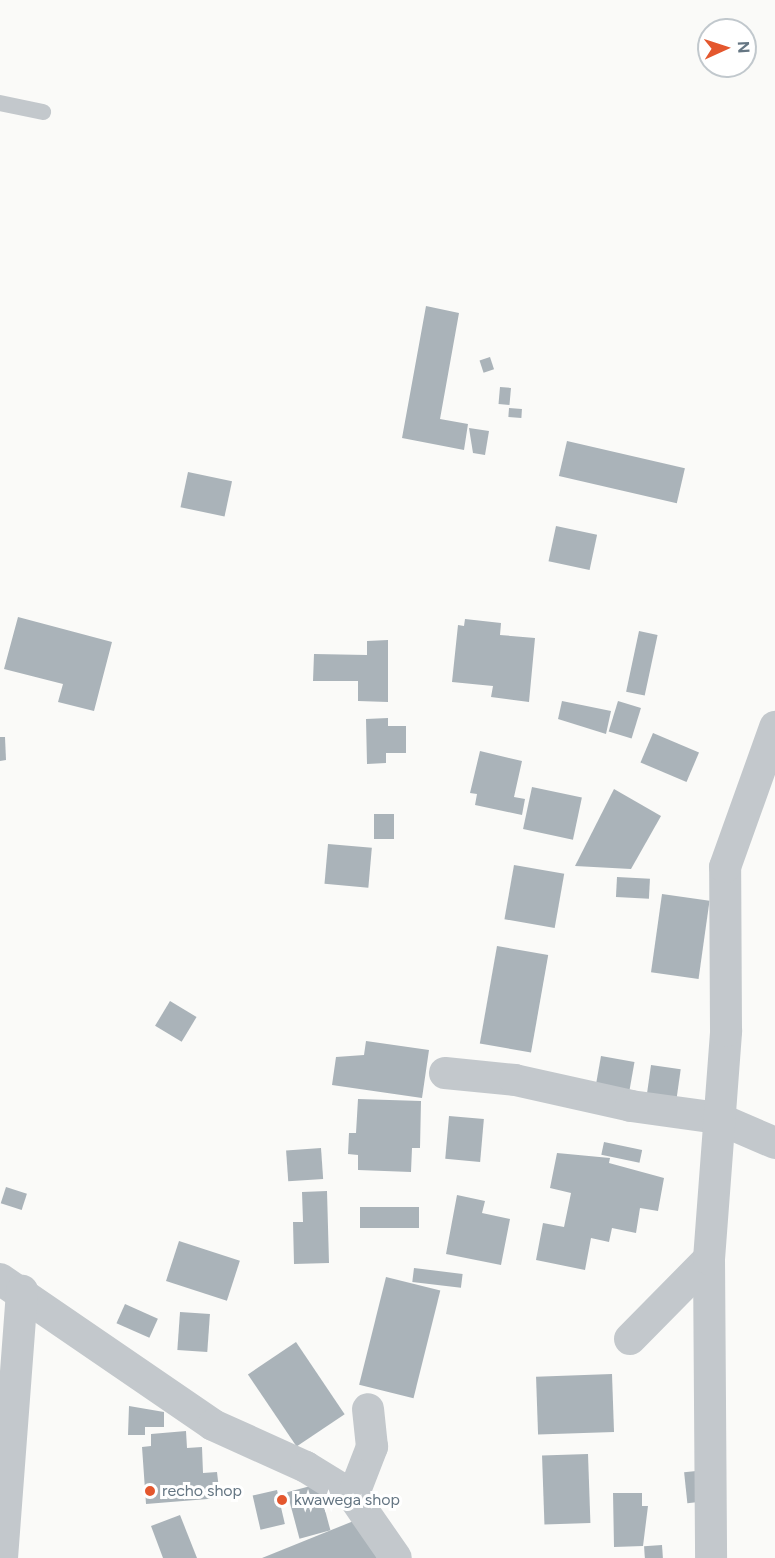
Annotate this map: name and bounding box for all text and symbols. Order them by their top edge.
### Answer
north arrow [697,18,757,78]
text: N [734,40,753,54]
place label: recho shop [162,1481,242,1501]
marker: recho shop [143,1484,157,1498]
place label: kwawega shop [294,1490,400,1510]
marker: kwawega shop [275,1493,289,1507]

